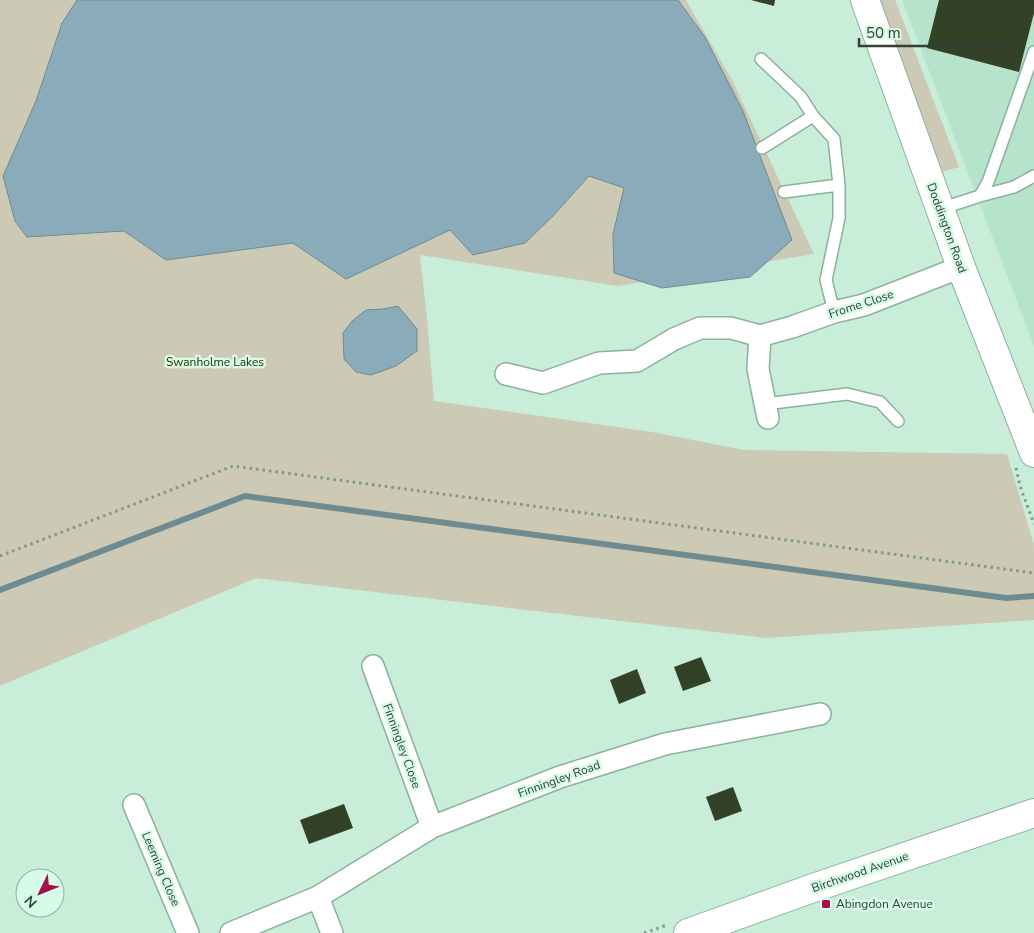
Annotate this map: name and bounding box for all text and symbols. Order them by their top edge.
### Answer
scale bar [859,15,1008,47]
text: 50 m [866,23,901,43]
street label: Doddington Road [923,181,971,275]
street label: Frome Close [826,286,896,322]
park label: Swanholme Lakes [166,354,264,370]
street label: Finningley Close [379,701,425,791]
street label: Finningley Road [516,757,602,801]
street label: Leeming Close [138,829,184,909]
street label: Birchwood Avenue [809,848,911,896]
north arrow [15,868,65,918]
text: N [20,891,41,912]
place label: Abingdon Avenue [836,896,933,912]
marker: Abingdon Avenue [820,898,832,910]

